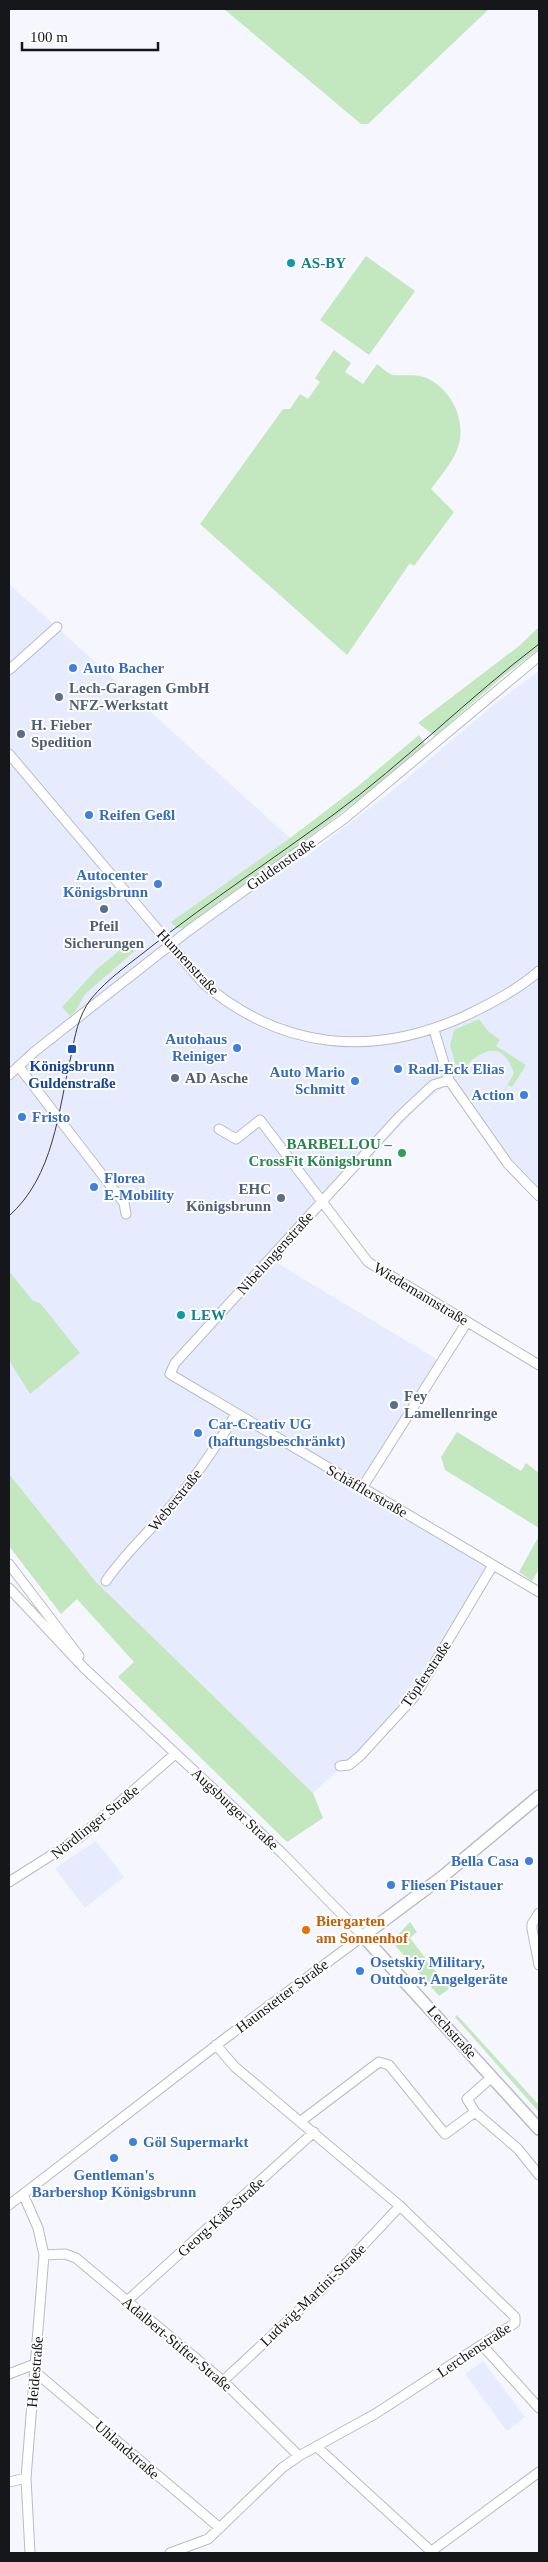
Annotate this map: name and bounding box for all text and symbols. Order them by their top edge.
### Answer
scale bar [22,20,159,52]
text: 100 m [30,29,68,45]
place label: AS-BY [301,255,346,271]
marker: AS-BY [285,257,297,269]
place label: Auto Bacher [83,660,165,676]
marker: Auto Bacher [67,662,79,674]
place label: Lech-Garagen GmbH NFZ-Werkstatt [69,680,210,713]
marker: Lech-Garagen GmbH NFZ-Werkstatt [53,691,65,703]
place label: H. Fieber Spedition [31,717,93,750]
marker: H. Fieber Spedition [15,728,27,740]
place label: Reifen Geßl [99,807,175,823]
marker: Reifen Geßl [83,809,95,821]
street label: Guldenstraße [244,834,319,893]
place label: Autocenter Königsbrunn [63,867,149,900]
marker: Autocenter Königsbrunn [152,878,164,890]
marker: Pfeil Sicherungen [98,903,110,915]
place label: Pfeil Sicherungen [64,918,145,951]
street label: Hunnenstraße [154,926,222,998]
place label: Autohaus Reiniger [165,1031,227,1064]
marker: Autohaus Reiniger [231,1042,243,1054]
marker: Königsbrunn Guldenstraße [66,1043,78,1055]
place label: Königsbrunn Guldenstraße [28,1058,116,1091]
place label: Radl-Eck Elias [408,1061,504,1077]
marker: Radl-Eck Elias [392,1063,404,1075]
place label: Auto Mario Schmitt [270,1064,345,1097]
place label: AD Asche [185,1070,248,1086]
marker: AD Asche [169,1072,181,1084]
marker: Auto Mario Schmitt [349,1075,361,1087]
place label: Action [472,1087,515,1103]
marker: Action [518,1089,530,1101]
place label: Fristo [32,1109,70,1125]
marker: Fristo [16,1111,28,1123]
place label: BARBELLOU – CrossFit Königsbrunn [248,1136,393,1169]
marker: BARBELLOU – CrossFit Königsbrunn [396,1147,408,1159]
place label: Florea E-Mobility [104,1170,174,1203]
marker: Florea E-Mobility [88,1181,100,1193]
place label: EHC Königsbrunn [186,1181,272,1214]
marker: EHC Königsbrunn [275,1192,287,1204]
street label: Nibelungenstraße [234,1208,317,1298]
street label: Wiedemannstraße [371,1259,472,1329]
place label: LEW [191,1307,226,1323]
marker: LEW [175,1309,187,1321]
place label: Fey Lamellenringe [404,1388,498,1421]
marker: Fey Lamellenringe [388,1399,400,1411]
place label: Car-Creativ UG (haftungsbeschränkt) [208,1416,346,1450]
marker: Car-Creativ UG (haftungsbeschränkt) [192,1427,204,1439]
street label: Schäfflerstraße [324,1461,410,1521]
street label: Weberstraße [145,1466,205,1534]
street label: Töpferstraße [398,1637,454,1710]
street label: Augsburger Straße [188,1765,282,1853]
street label: Nördlinger Straße [48,1782,142,1862]
place label: Bella Casa [451,1853,519,1869]
marker: Bella Casa [523,1855,535,1867]
place label: Fliesen Pistauer [401,1877,503,1893]
marker: Fliesen Pistauer [385,1879,397,1891]
place label: Biergarten am Sonnenhof [316,1913,409,1946]
marker: Biergarten am Sonnenhof [300,1924,312,1936]
place label: Osetskiy Military, Outdoor, Angelgeräte [370,1954,508,1987]
street label: Haunstetter Straße [233,1956,331,2036]
marker: Osetskiy Military, Outdoor, Angelgeräte [354,1965,366,1977]
street label: Lechstraße [424,2002,480,2062]
place label: Göl Supermarkt [143,2134,248,2150]
marker: Göl Supermarkt [127,2136,139,2148]
marker: Gentleman's Barbershop Königsbrunn [108,2152,120,2164]
place label: Gentleman's Barbershop Königsbrunn [32,2167,197,2200]
street label: Georg-Käß-Straße [175,2174,268,2260]
street label: Ludwig-Martini-Straße [257,2240,369,2349]
street label: Adalbert-Stifter-Straße [119,2294,235,2395]
street label: Lerchenstraße [434,2319,514,2380]
street label: Heidestraße [24,2335,46,2408]
street label: Uhlandstraße [92,2418,163,2482]

